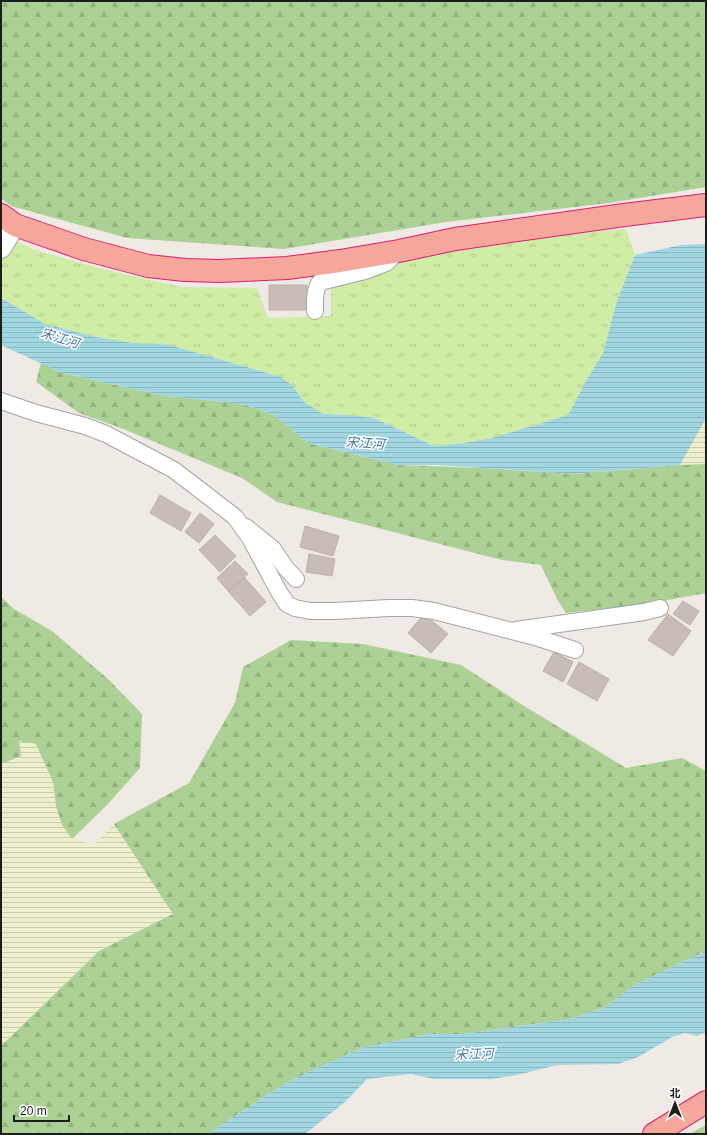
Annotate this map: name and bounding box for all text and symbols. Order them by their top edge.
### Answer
water label: 宋江河 [39,325,84,352]
water label: 宋江河 [345,434,388,452]
water label: 宋江河 [454,1046,497,1062]
north arrow [655,1083,695,1123]
text: 北 [670,1087,681,1099]
scale bar [14,1097,69,1123]
text: 20 m [20,1104,47,1118]

